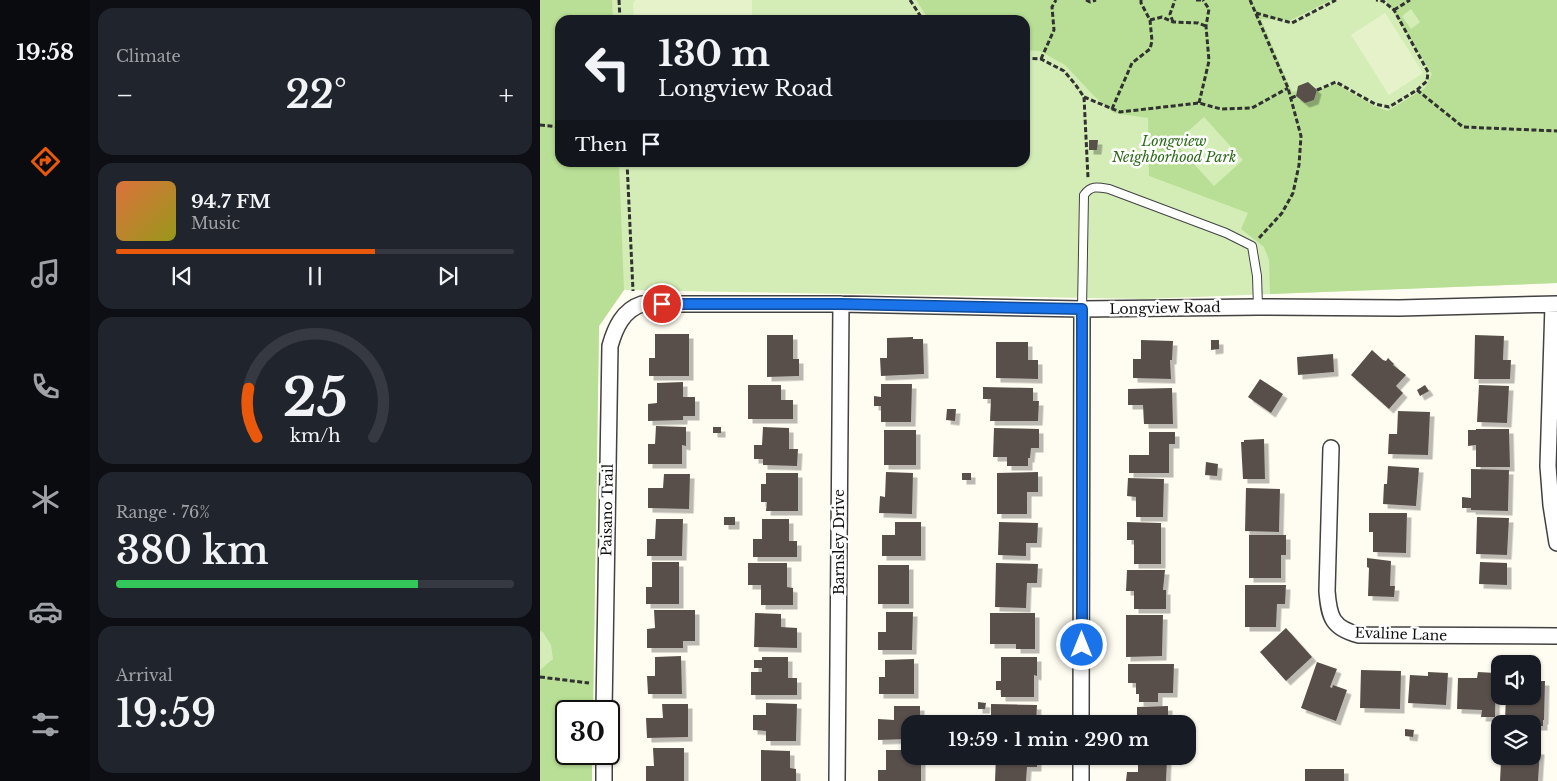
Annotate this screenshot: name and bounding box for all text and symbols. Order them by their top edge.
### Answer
text: 130 m [658,32,770,75]
icon: left [575,35,640,100]
text: 19:58 [16,39,74,66]
text: Climate [116,46,181,66]
text: 22° [285,71,347,118]
text: Longview Road [658,75,833,102]
text: − [116,78,134,113]
text: + [499,78,514,113]
icon: arrive [637,130,665,158]
park label: Longview Neighborhood Park [1111,132,1236,166]
text: Then [575,133,627,156]
icon: directions [28,144,63,179]
text: 94.7 FM [191,190,271,213]
text: Music [191,213,240,233]
icon: music [28,256,63,291]
icon: previous [168,262,196,290]
icon: pause [301,262,329,290]
icon: next [434,262,462,290]
pin [641,283,683,325]
icon: arrive [648,290,676,318]
street label: Longview Road [1109,298,1221,318]
text: 25 [283,366,347,430]
icon: phone [28,369,63,404]
text: km/h [290,425,340,447]
street label: Paisano Trail [597,463,617,556]
icon: climate [28,482,63,517]
street label: Barnsley Drive [830,489,848,595]
text: Range · 76% [116,502,210,522]
text: 380 km [116,527,269,574]
icon: car [28,594,63,629]
position arrow [1055,618,1107,670]
street label: Evaline Lane [1354,623,1448,645]
map controls [1491,655,1541,765]
button: sound [1491,655,1541,705]
text: Arrival [116,665,173,685]
text: 19:59 [116,690,216,737]
speed limit sign: 30 [555,700,620,765]
icon: filters [28,707,63,742]
button: layers [1491,715,1541,765]
text: 19:59 · 1 min · 290 m [948,728,1149,751]

